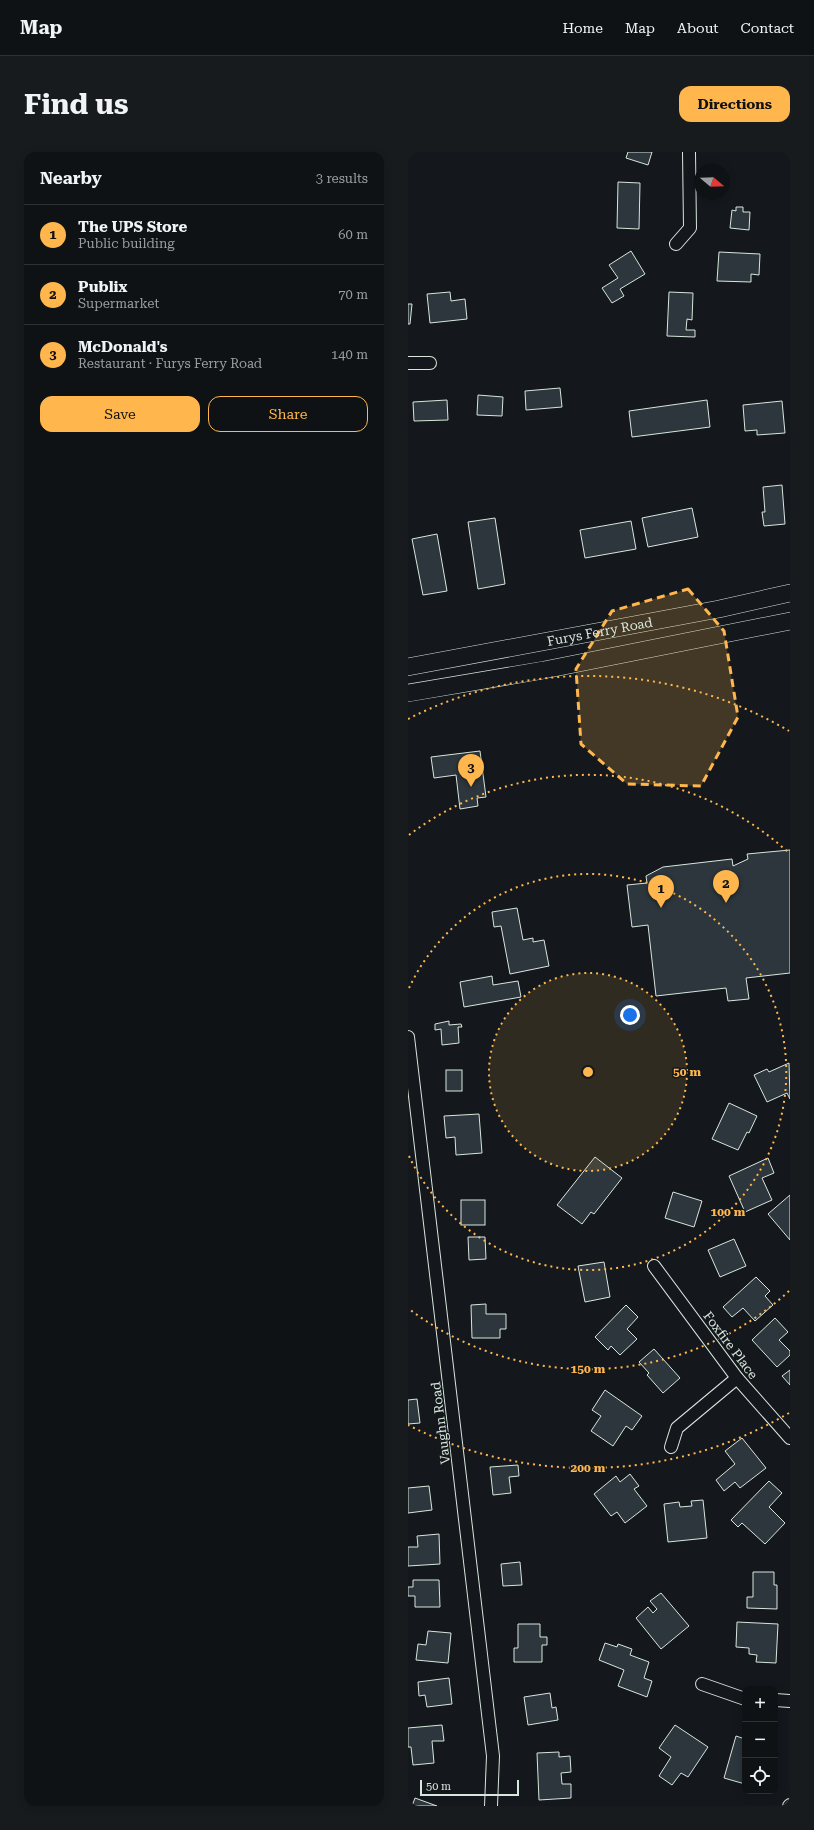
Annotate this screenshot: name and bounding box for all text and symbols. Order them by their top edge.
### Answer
text: Map [20,16,62,39]
text: Home [562,20,603,36]
text: Map [625,20,655,36]
text: About [677,20,719,36]
text: Contact [741,20,794,36]
button: Directions [679,86,790,122]
text: Find us [24,88,128,121]
north arrow [694,164,730,200]
text: Nearby [40,168,102,188]
text: 3 results [316,171,368,186]
text: The UPS Store [78,218,187,236]
text: 1 [49,227,57,242]
text: 60 m [338,227,368,242]
text: Public building [78,236,175,251]
text: Publix [78,278,127,296]
text: 2 [49,287,57,302]
text: 70 m [338,287,368,302]
text: Supermarket [78,296,159,311]
text: McDonald's [78,338,167,356]
text: 3 [49,347,57,362]
text: 140 m [331,347,368,362]
text: Restaurant · Furys Ferry Road [78,356,262,371]
button: Save [40,396,200,432]
button: Share [208,396,368,432]
street label: Furys Ferry Road [546,614,654,649]
pin: 3 [458,754,484,787]
pin: 2 [713,870,739,903]
pin: 1 [648,875,674,908]
your location [620,1005,640,1025]
centre of rings [581,1065,595,1079]
text: 50 m [673,1065,701,1079]
text: 100 m [711,1205,746,1219]
street label: Foxfire Place [700,1309,761,1382]
text: 150 m [571,1362,606,1376]
street label: Vaughn Road [428,1380,453,1465]
text: 200 m [571,1461,606,1475]
map controls [742,1686,778,1794]
button: + [742,1686,778,1722]
button: − [742,1722,778,1758]
button: locate [742,1758,778,1794]
scale bar [420,1778,519,1797]
text: 50 m [426,1780,451,1793]

